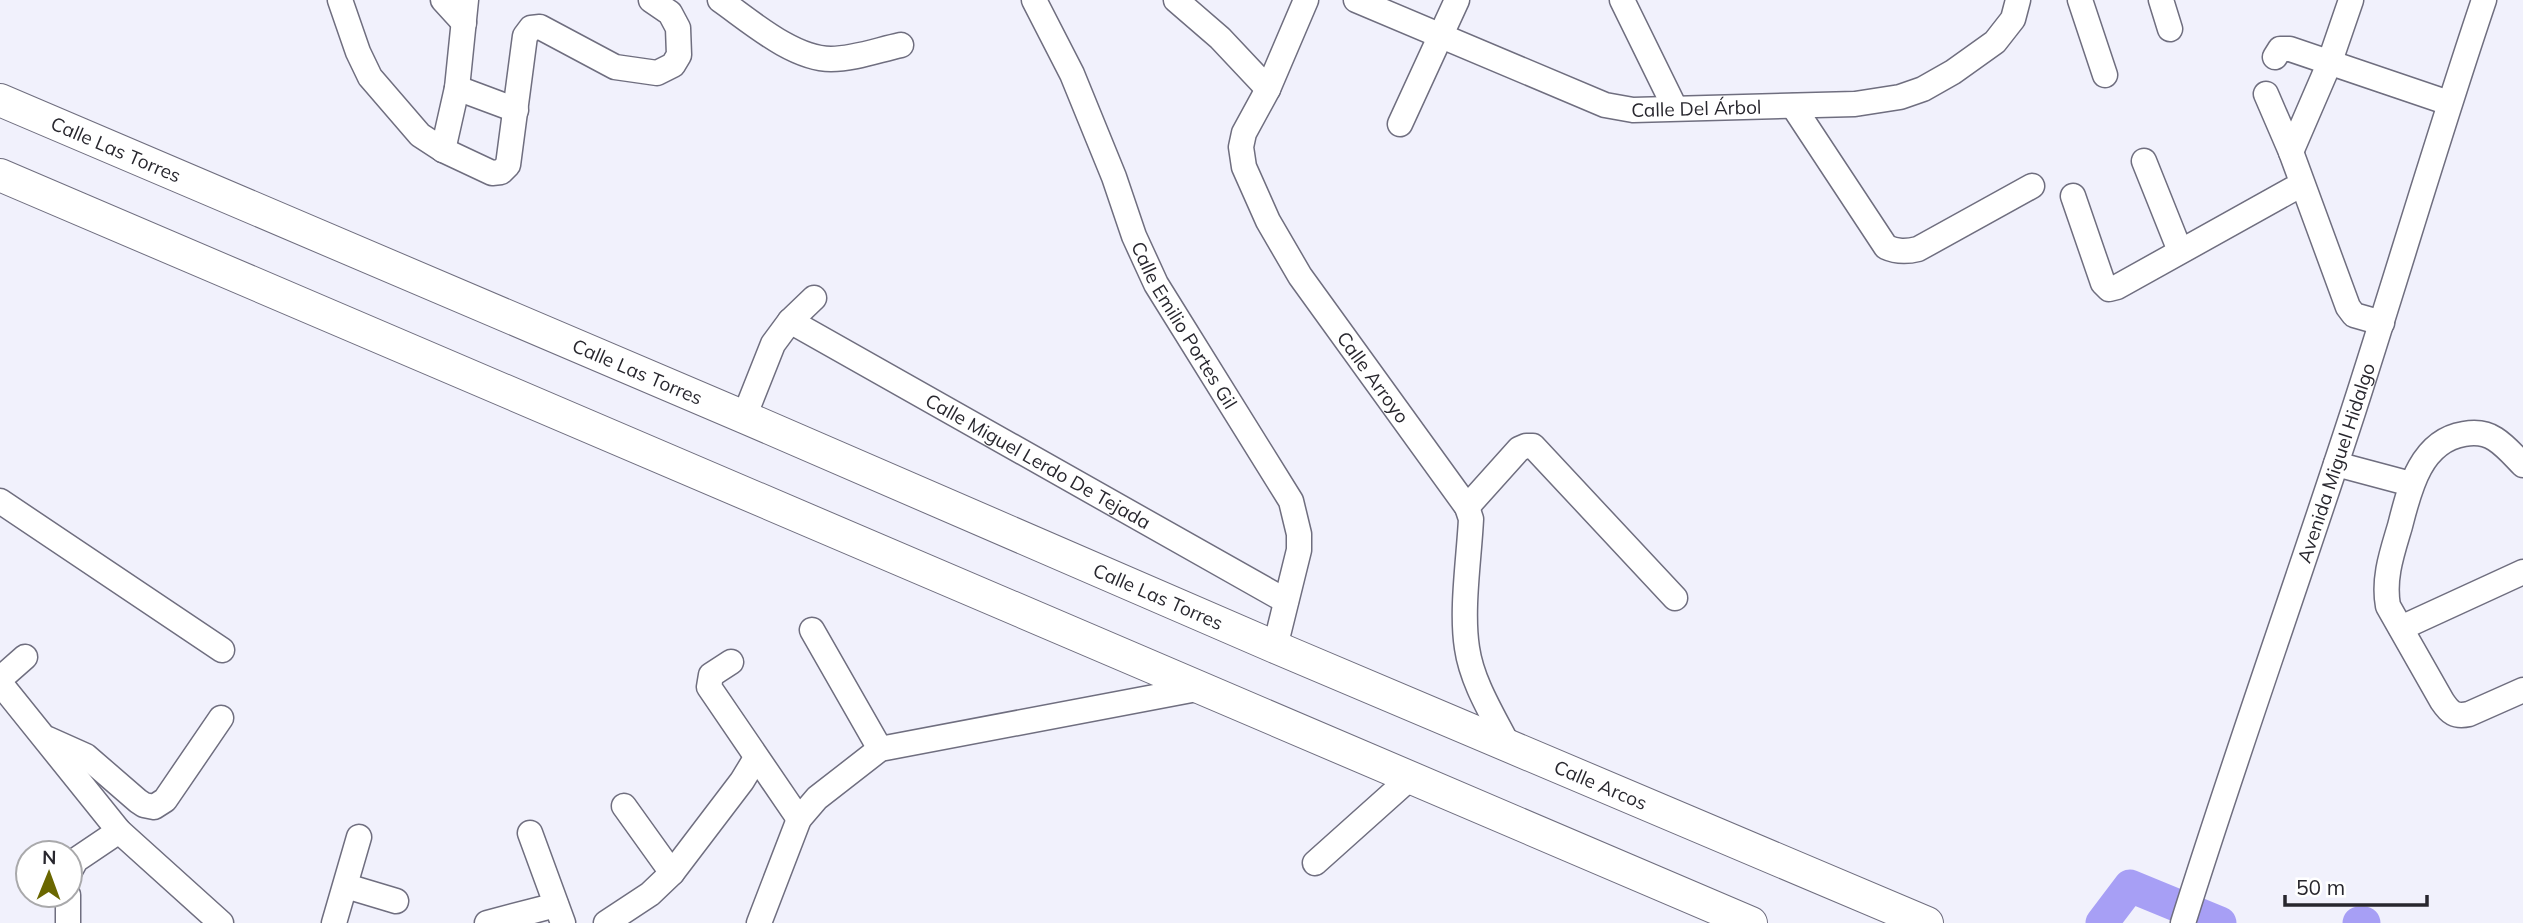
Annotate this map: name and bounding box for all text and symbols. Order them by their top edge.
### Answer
street label: Calle Del Árbol [1631,95,1762,122]
street label: Calle Las Torres [47,111,185,188]
street label: Calle Emilio Portes Gil [1126,238,1243,413]
street label: Calle Arroyo [1332,327,1414,428]
street label: Calle Las Torres [569,333,706,410]
street label: Avenida Miguel Hidalgo [2292,360,2380,566]
street label: Calle Miguel Lerdo De Tejada [921,388,1155,534]
street label: Calle Las Torres [1090,558,1227,635]
street label: Calle Arcos [1550,755,1651,815]
north arrow [14,839,84,909]
text: N [42,845,57,869]
scale bar [2285,864,2427,908]
text: 50 m [2296,874,2345,900]

